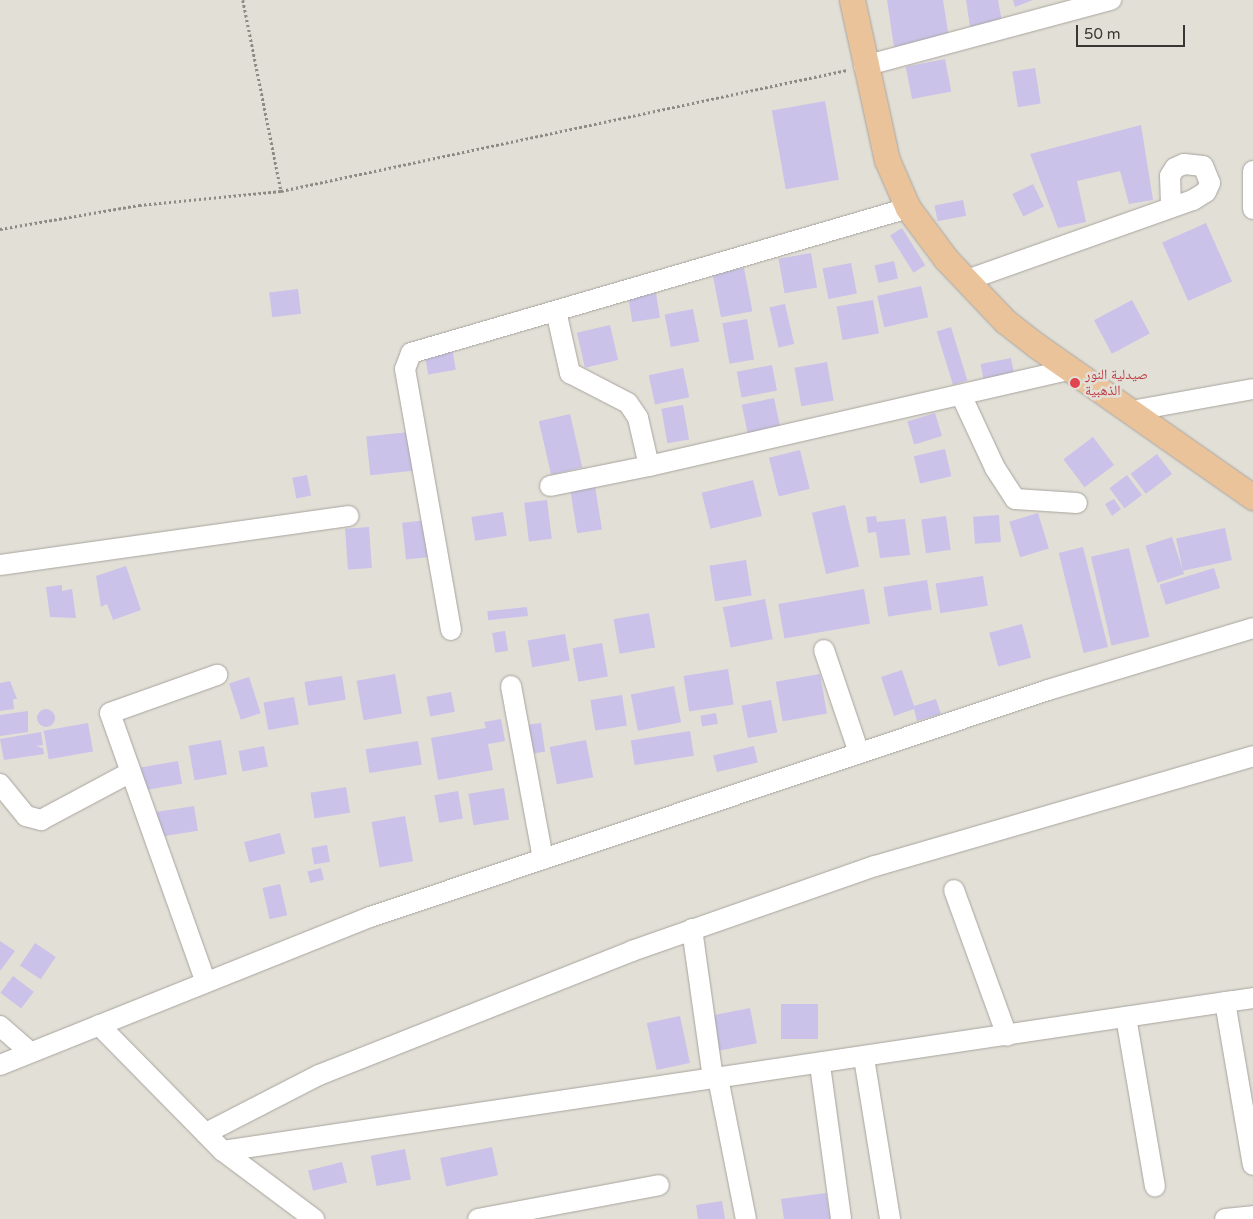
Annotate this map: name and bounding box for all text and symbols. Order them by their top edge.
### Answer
scale bar [1078,15,1187,47]
text: 50 m [1084,25,1121,43]
place label: صيدلية النور الذهبية [1085,367,1148,400]
marker: صيدلية النور الذهبية [1069,377,1081,389]

